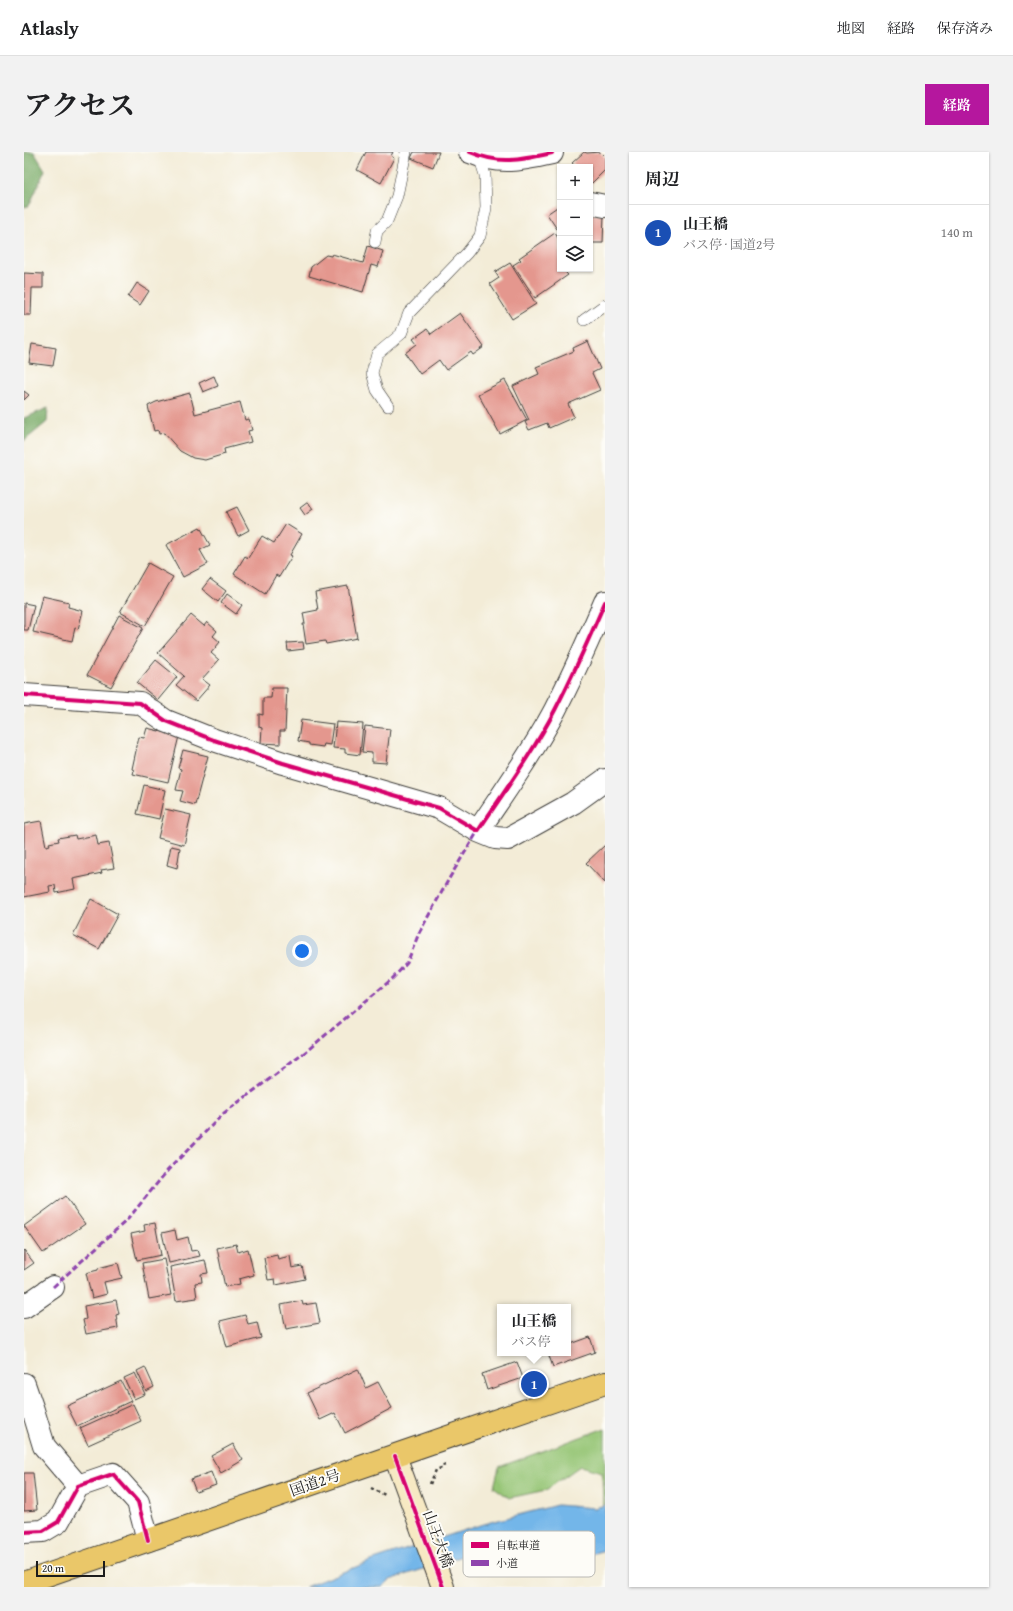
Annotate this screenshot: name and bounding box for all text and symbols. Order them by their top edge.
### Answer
text: Atlasly [20,14,79,42]
text: 地図 [837,18,865,38]
text: 経路 [887,18,915,38]
text: 保存済み [937,18,993,38]
text: アクセス [24,84,135,125]
button: 経路 [925,84,989,125]
map controls [557,164,593,272]
button: + [557,164,593,200]
text: 周辺 [645,166,679,191]
button: − [557,200,593,236]
text: 山王橋 [683,213,728,234]
text: 1 [655,223,661,242]
text: 140 m [941,223,973,242]
text: バス停 · 国道2号 [683,235,775,254]
button: layers [557,236,593,272]
your location [292,941,312,961]
popup [497,1304,571,1356]
text: 山王橋 [511,1310,557,1331]
text: バス停 [511,1332,551,1351]
pin: 1 [521,1369,547,1399]
street label: 国道2号 [287,1464,343,1501]
street label: 山王大橋 [418,1507,459,1571]
legend [463,1531,595,1577]
text: 自転車道 [496,1537,540,1553]
text: 小道 [496,1555,518,1571]
scale bar [36,1559,105,1578]
text: 20 m [42,1560,64,1576]

